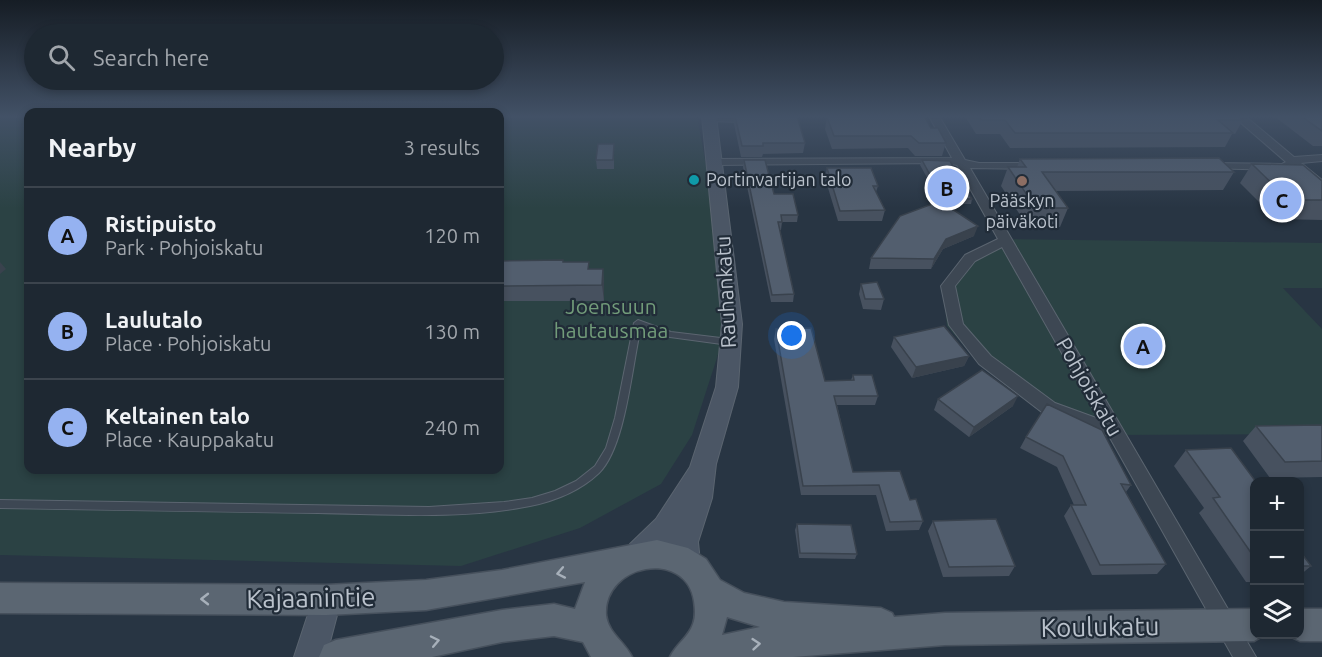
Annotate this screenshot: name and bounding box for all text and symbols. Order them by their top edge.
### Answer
search box [24,24,504,90]
icon: search [45,41,78,74]
text: Search here [93,45,209,70]
text: Nearby [48,133,136,162]
text: 3 results [404,136,480,159]
pin: B [928,166,966,210]
place label: Portinvartijan talo [706,169,851,189]
marker: Portinvartijan talo [687,173,701,187]
marker: Pääskyn päiväkoti [1015,174,1029,188]
pin: C [1262,178,1302,222]
place label: Pääskyn päiväkoti [986,190,1058,231]
text: Ristipuisto [105,211,216,236]
text: A [60,224,75,247]
text: 120 m [424,224,480,247]
street label: Rauhankatu [710,235,740,349]
text: Park · Pohjoiskatu [105,236,263,259]
park label: Joensuun hautausmaa [554,294,668,342]
text: Laulutalo [105,307,203,332]
text: B [61,320,74,343]
text: 130 m [424,320,480,343]
your location [777,321,806,350]
pin: A [1124,324,1162,368]
text: Place · Pohjoiskatu [105,332,271,355]
street label: Pohjoiskatu [1052,333,1128,440]
text: Keltainen talo [105,403,250,428]
text: C [61,416,74,439]
text: 240 m [424,416,480,439]
text: Place · Kauppakatu [105,428,274,451]
map controls [1250,477,1304,639]
button: + [1250,477,1304,531]
button: − [1250,531,1304,585]
one-way arrow [556,566,566,579]
street label: Kajaanintie [246,582,376,613]
button: layers [1250,585,1304,639]
one-way arrow [200,593,209,605]
street label: Koulukatu [1040,611,1160,642]
one-way arrow [430,635,440,648]
one-way arrow [751,638,760,651]

